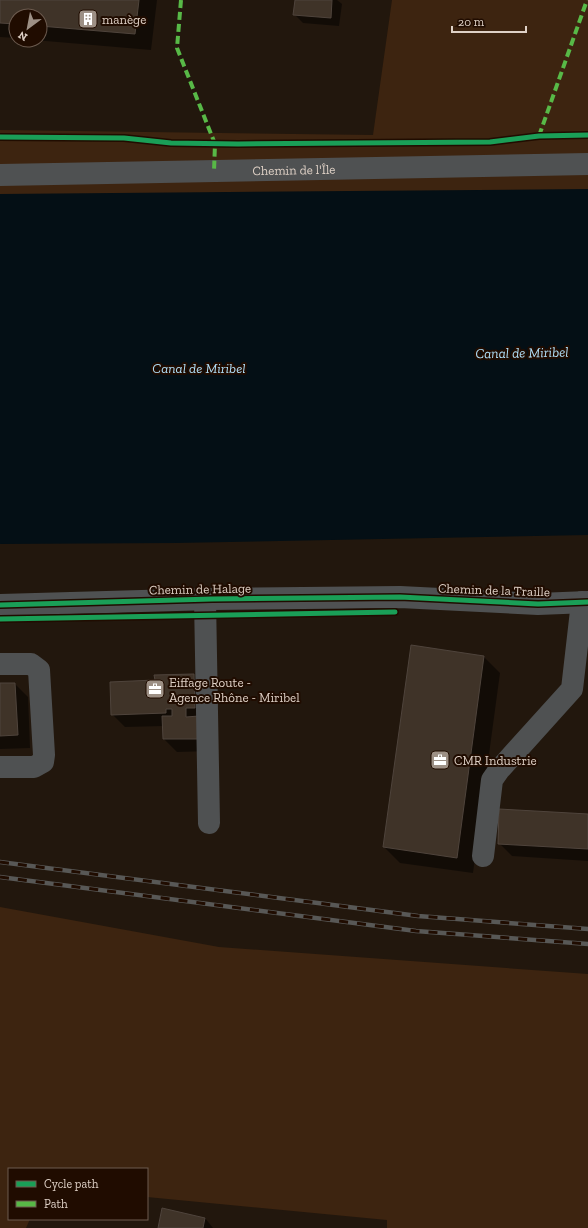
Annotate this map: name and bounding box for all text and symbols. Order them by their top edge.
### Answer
north arrow [8,8,48,48]
building icon: manège [77,8,99,30]
scale bar [452,8,526,34]
place label: manège [102,12,146,27]
text: 20 m [458,15,485,29]
text: N [15,28,30,44]
street label: Chemin de l'Île [252,161,336,178]
water label: Canal de Miribel [475,344,569,362]
water label: Canal de Miribel [152,360,246,377]
street label: Chemin de Halage [149,581,251,597]
street label: Chemin de la Traille [438,581,550,599]
place label: Eiffage Route - Agence Rhône - Miribel [169,675,300,705]
office icon: Eiffage Route - Agence Rhône - Miribel [144,678,166,700]
office icon: CMR Industrie [429,749,451,771]
place label: CMR Industrie [454,753,537,768]
legend [8,1168,148,1220]
text: Cycle path [44,1177,99,1191]
text: Path [44,1197,68,1211]

